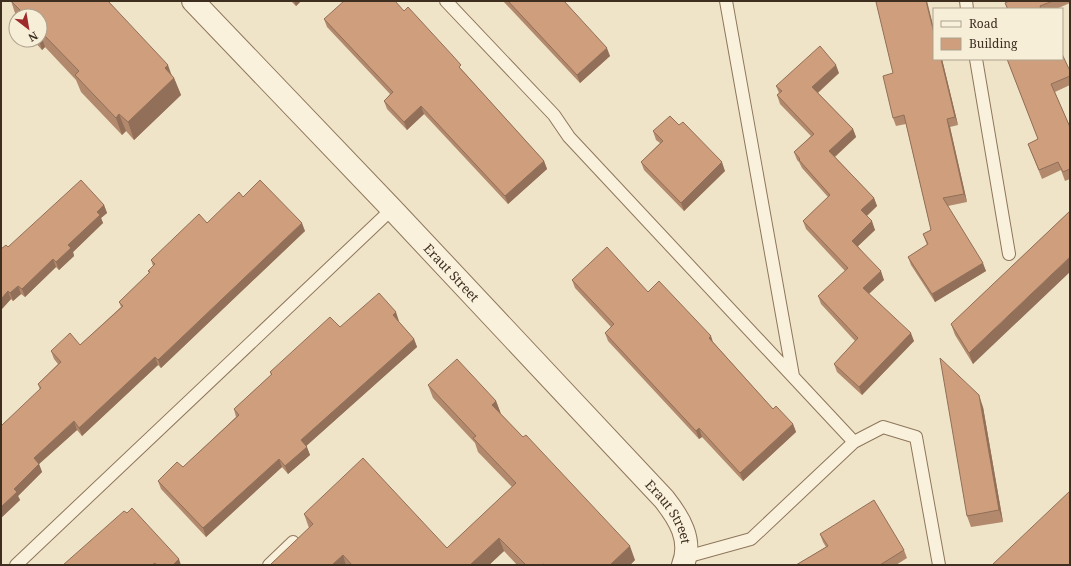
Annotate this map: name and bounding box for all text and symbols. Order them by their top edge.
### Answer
north arrow [8,8,48,48]
legend [933,8,1063,60]
text: Road [969,15,999,32]
text: N [26,28,41,46]
text: Building [969,35,1018,52]
street label: Eraut Street [420,239,484,306]
street label: Eraut Street [641,476,695,545]

